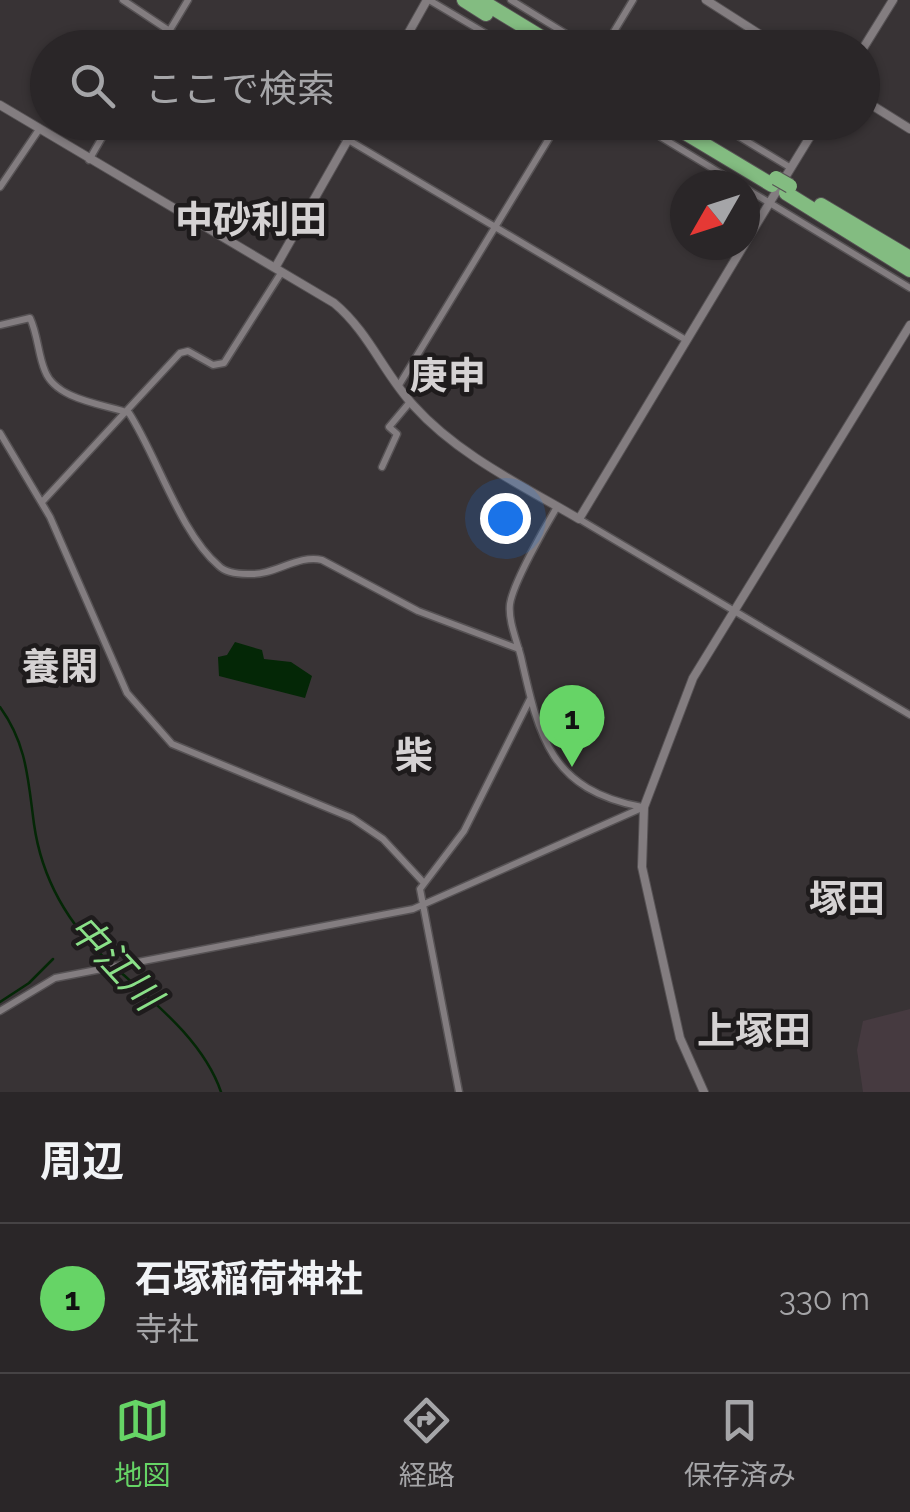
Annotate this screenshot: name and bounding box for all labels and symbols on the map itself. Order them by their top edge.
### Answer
north arrow [670,170,760,260]
district label: 中砂利田 [175,197,327,242]
district label: 庚申 [410,353,486,398]
your location [480,493,531,544]
district label: 養閑 [22,644,98,689]
pin: 1 [540,684,604,767]
district label: 柴 [395,733,433,778]
district label: 塚田 [809,876,885,921]
water label: 中江川 [60,905,173,1022]
district label: 上塚田 [697,1008,811,1053]

